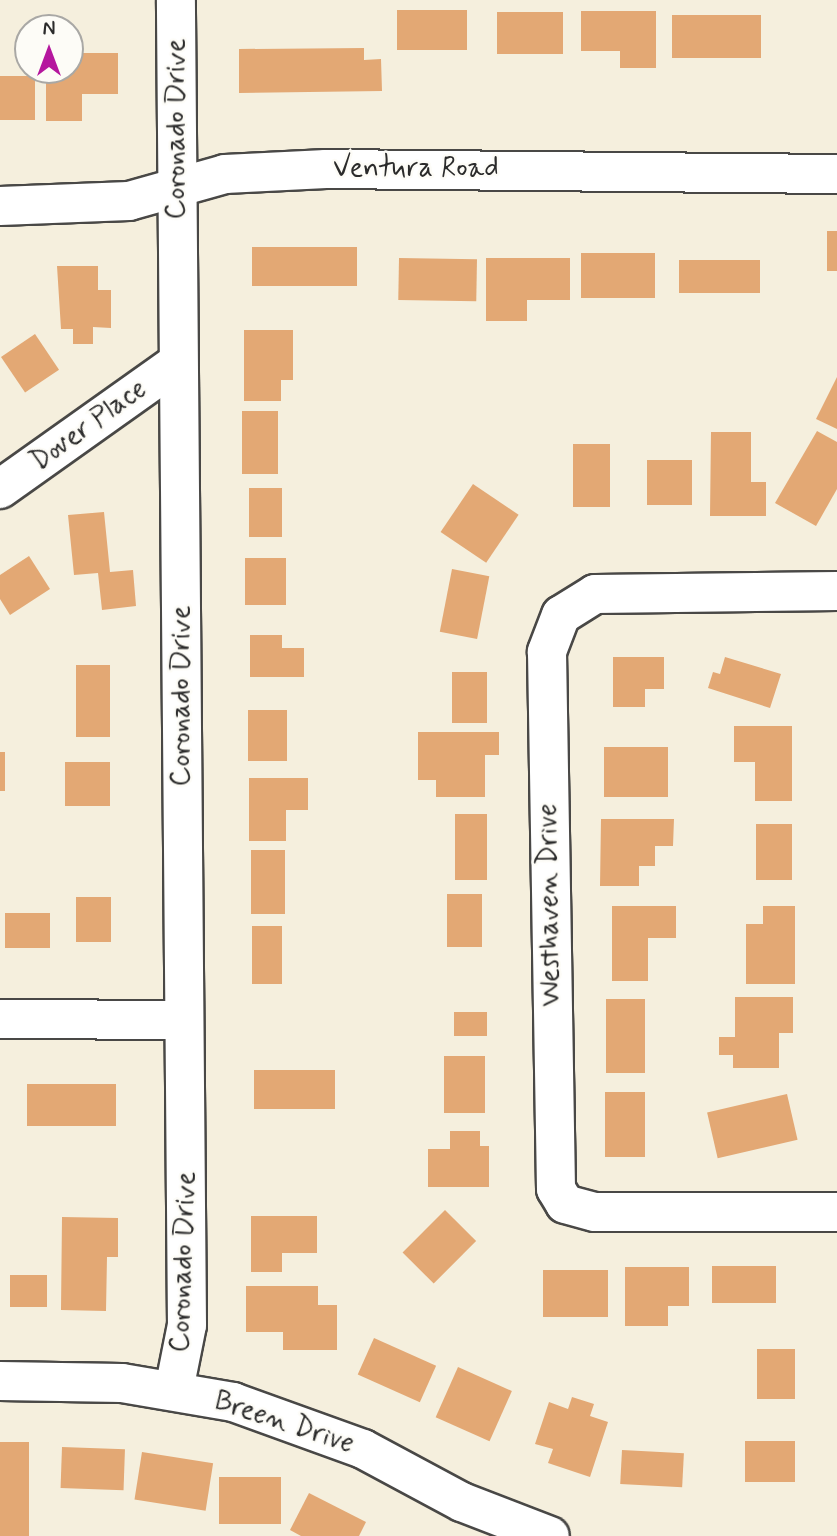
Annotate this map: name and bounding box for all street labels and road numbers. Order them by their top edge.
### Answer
street label: Coronado Drive [160,40,194,218]
street label: Ventura Road [334,152,498,186]
street label: Dover Place [24,372,154,480]
street label: Coronado Drive [165,607,199,785]
street label: Westhaven Drive [531,803,569,1007]
street label: Coronado Drive [164,1173,204,1351]
street label: Breen Drive [210,1385,358,1461]

